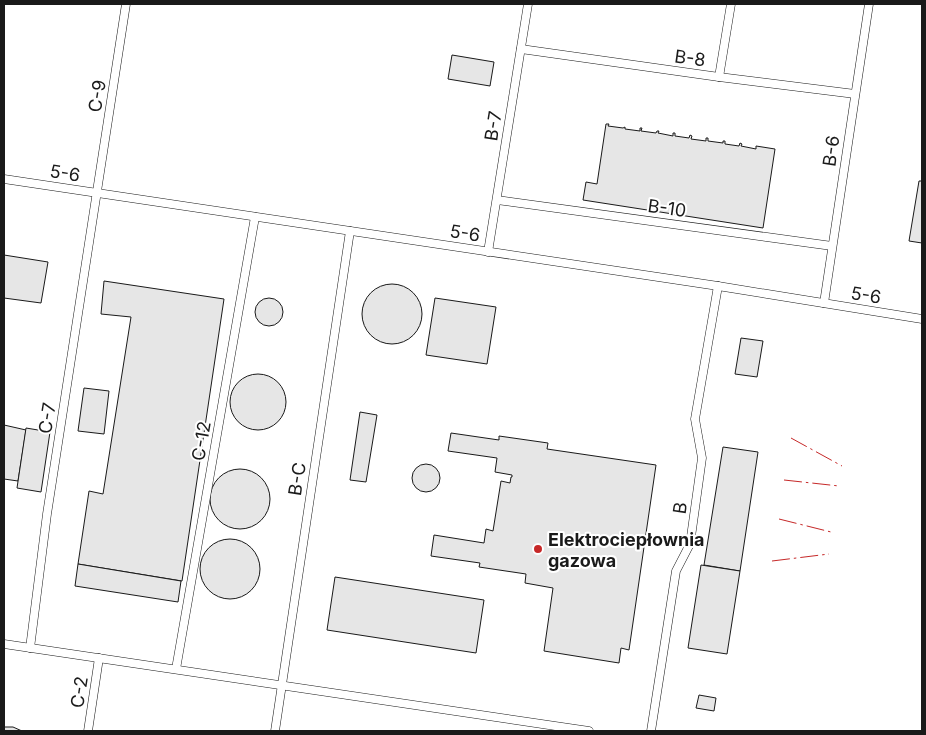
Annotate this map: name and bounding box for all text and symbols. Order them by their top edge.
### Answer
street label: B-8 [673,45,707,71]
street label: C-9 [84,78,110,114]
street label: B-7 [480,110,506,142]
street label: B-6 [818,134,844,168]
street label: 5-6 [48,160,82,186]
street label: B-10 [646,195,688,221]
street label: 5-6 [448,220,482,246]
street label: 5-6 [849,282,883,308]
street label: C-7 [34,401,60,435]
street label: C-12 [187,420,215,462]
street label: B-C [284,461,310,497]
street label: B [669,501,691,515]
place label: Elektrociepłownia gazowa [548,529,705,571]
marker: Elektrociepłownia gazowa [532,543,544,555]
street label: C-2 [66,675,92,709]

